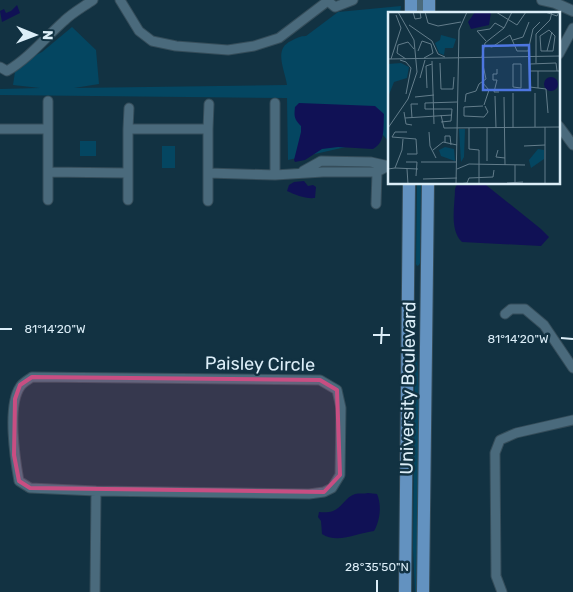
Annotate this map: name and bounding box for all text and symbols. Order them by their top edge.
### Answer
north arrow [10,10,60,60]
inset map [388,12,560,185]
text: N [39,30,56,40]
street label: University Boulevard [395,301,421,475]
text: 81°14'20"W [24,322,86,336]
text: 81°14'20"W [487,332,549,346]
street label: Paisley Circle [205,352,315,376]
text: 28°35'50"N [345,560,409,574]

